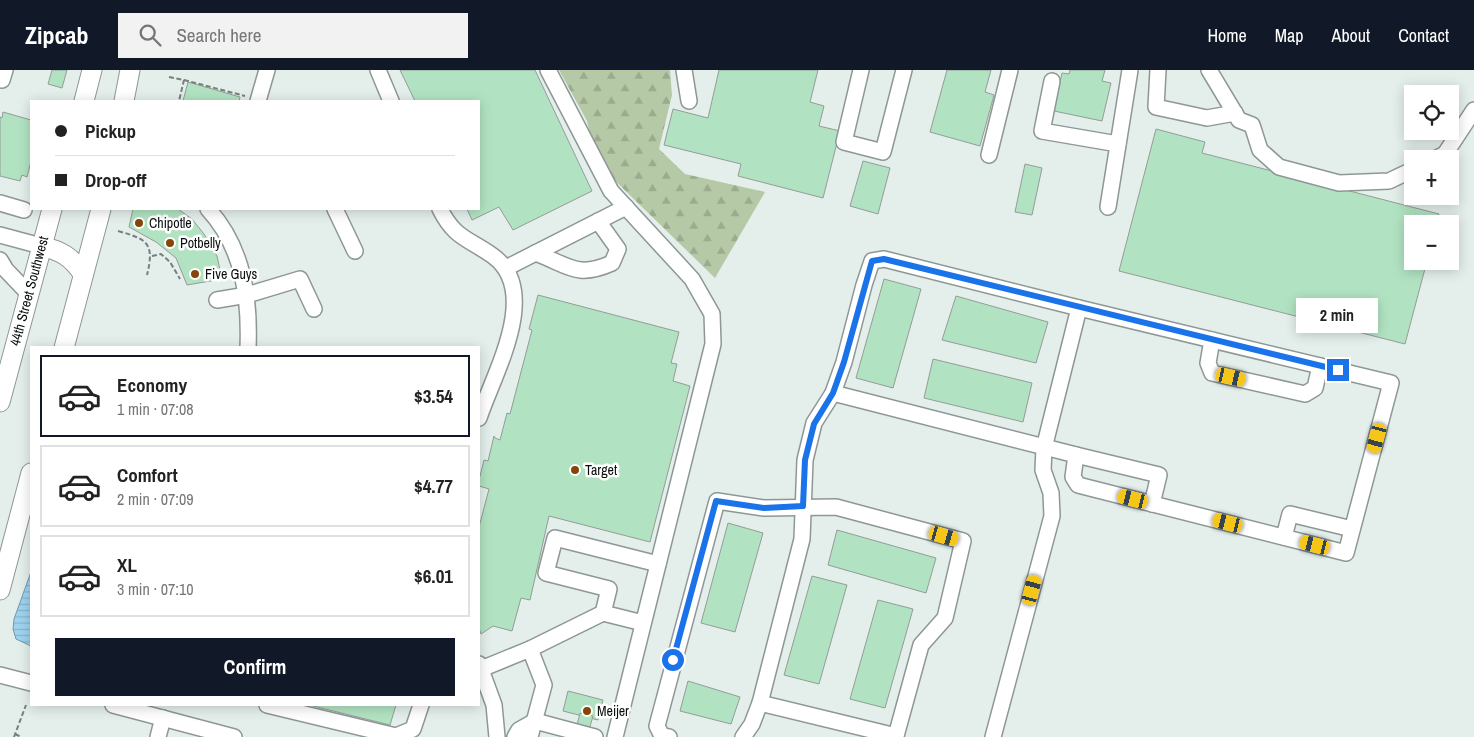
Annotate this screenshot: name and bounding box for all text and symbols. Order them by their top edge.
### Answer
search box [118,13,468,58]
text: Zipcab [25,19,88,51]
icon: search [136,21,164,49]
text: Search here [176,22,261,48]
text: Home [1207,23,1247,48]
text: Map [1275,23,1304,48]
text: About [1332,23,1370,48]
text: Contact [1398,23,1449,48]
map controls [1404,85,1459,270]
button: locate [1404,85,1459,140]
text: Pickup [85,118,136,144]
button: + [1404,150,1459,205]
text: Drop-off [85,167,146,193]
place label: Chipotle [149,214,192,232]
button: − [1404,215,1459,270]
marker: Chipotle [133,217,145,229]
street label: 44th Street Southwest [6,234,52,348]
place label: Potbelly [180,234,221,252]
marker: Potbelly [164,237,176,249]
place label: Five Guys [205,265,258,283]
marker: Five Guys [189,268,201,280]
callout: 2 min [1297,298,1379,332]
text: 2 min [1320,304,1354,326]
route end [1327,359,1349,381]
car [1214,366,1247,388]
text: Economy [117,372,187,398]
icon: car [57,374,102,419]
text: $3.54 [414,383,453,409]
text: 1 min · 07:08 [117,398,194,420]
car [1365,422,1388,454]
place label: Target [585,461,617,479]
text: Comfort [117,462,178,488]
icon: car [57,464,102,509]
marker: Target [569,464,581,476]
text: $4.77 [414,473,453,499]
text: 2 min · 07:09 [117,488,194,510]
car [1116,488,1149,510]
car [1211,512,1244,534]
car [927,525,960,547]
car [1298,534,1331,556]
text: XL [117,552,137,578]
icon: car [57,554,102,599]
text: $6.01 [414,563,453,589]
car [1020,574,1043,606]
text: 3 min · 07:10 [117,578,194,600]
button: Confirm [55,638,455,696]
route start [662,649,684,671]
place label: Meijer [597,702,629,720]
marker: Meijer [581,705,593,717]

